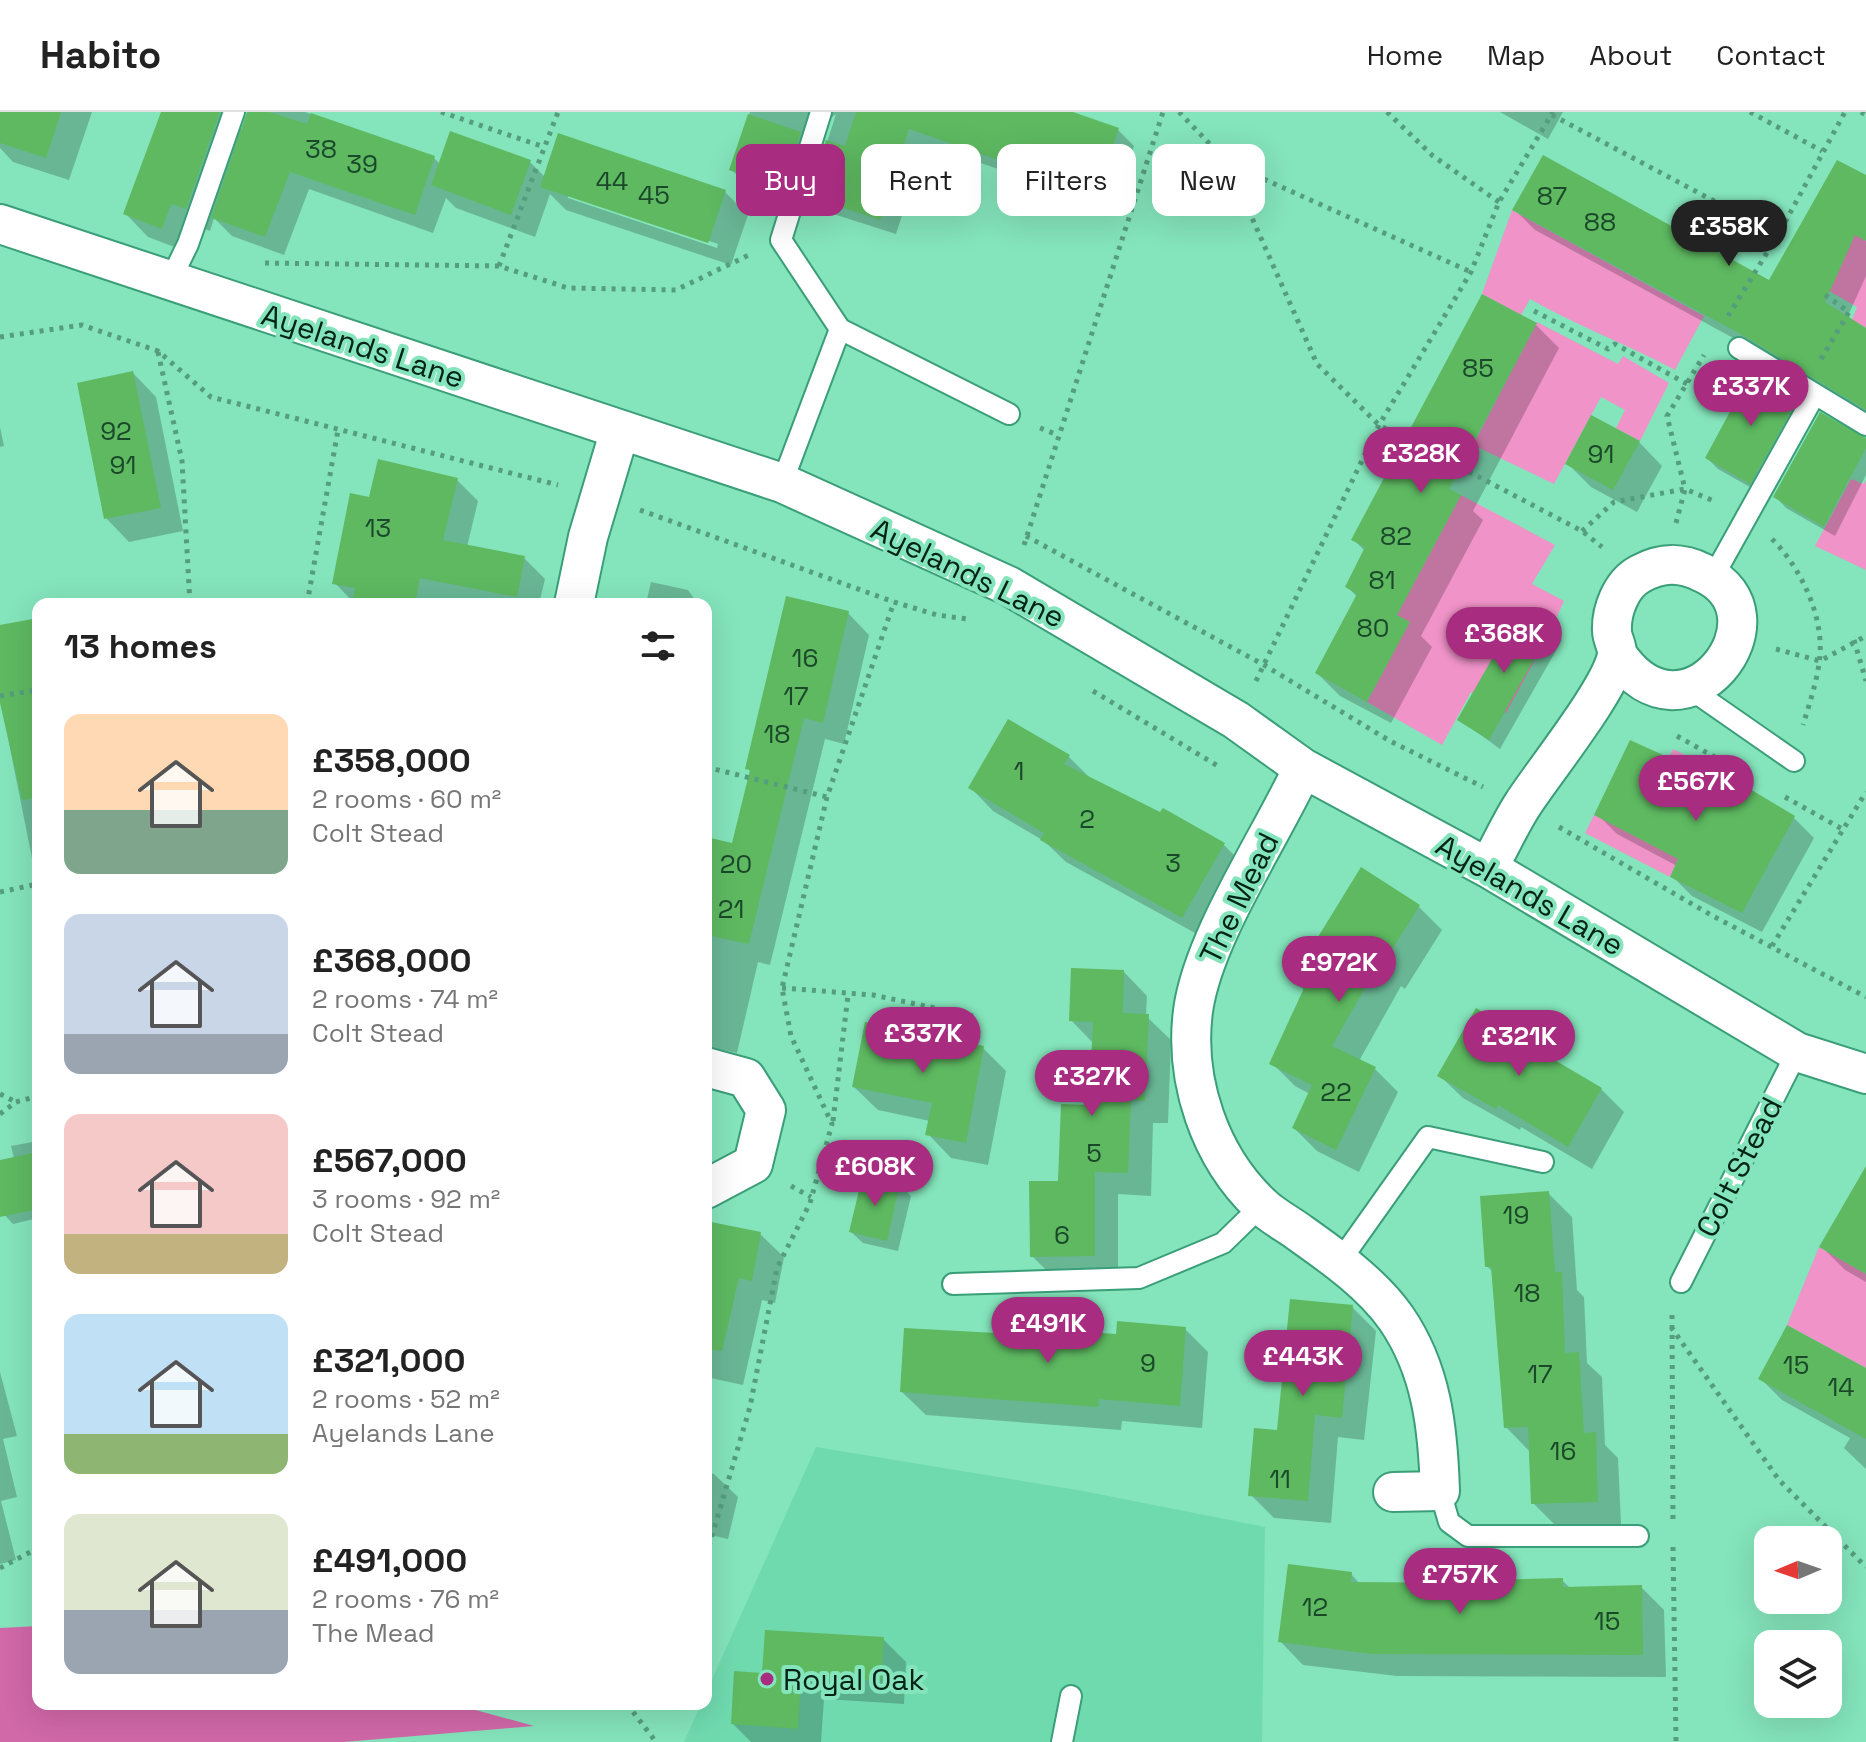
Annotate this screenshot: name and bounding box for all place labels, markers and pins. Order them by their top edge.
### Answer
pin: £358K [1673,200,1785,268]
pin: £337K [1695,360,1807,428]
pin: £328K [1365,427,1477,495]
pin: £368K [1448,607,1560,675]
pin: £567K [1640,755,1752,823]
pin: £972K [1283,936,1395,1004]
pin: £337K [867,1007,979,1075]
pin: £321K [1463,1010,1575,1078]
pin: £327K [1036,1050,1148,1118]
pin: £608K [819,1140,931,1208]
pin: £491K [992,1297,1104,1365]
pin: £443K [1247,1330,1359,1398]
pin: £757K [1404,1548,1516,1616]
place label: Royal Oak [783,1660,925,1699]
marker: Royal Oak [758,1670,776,1688]

